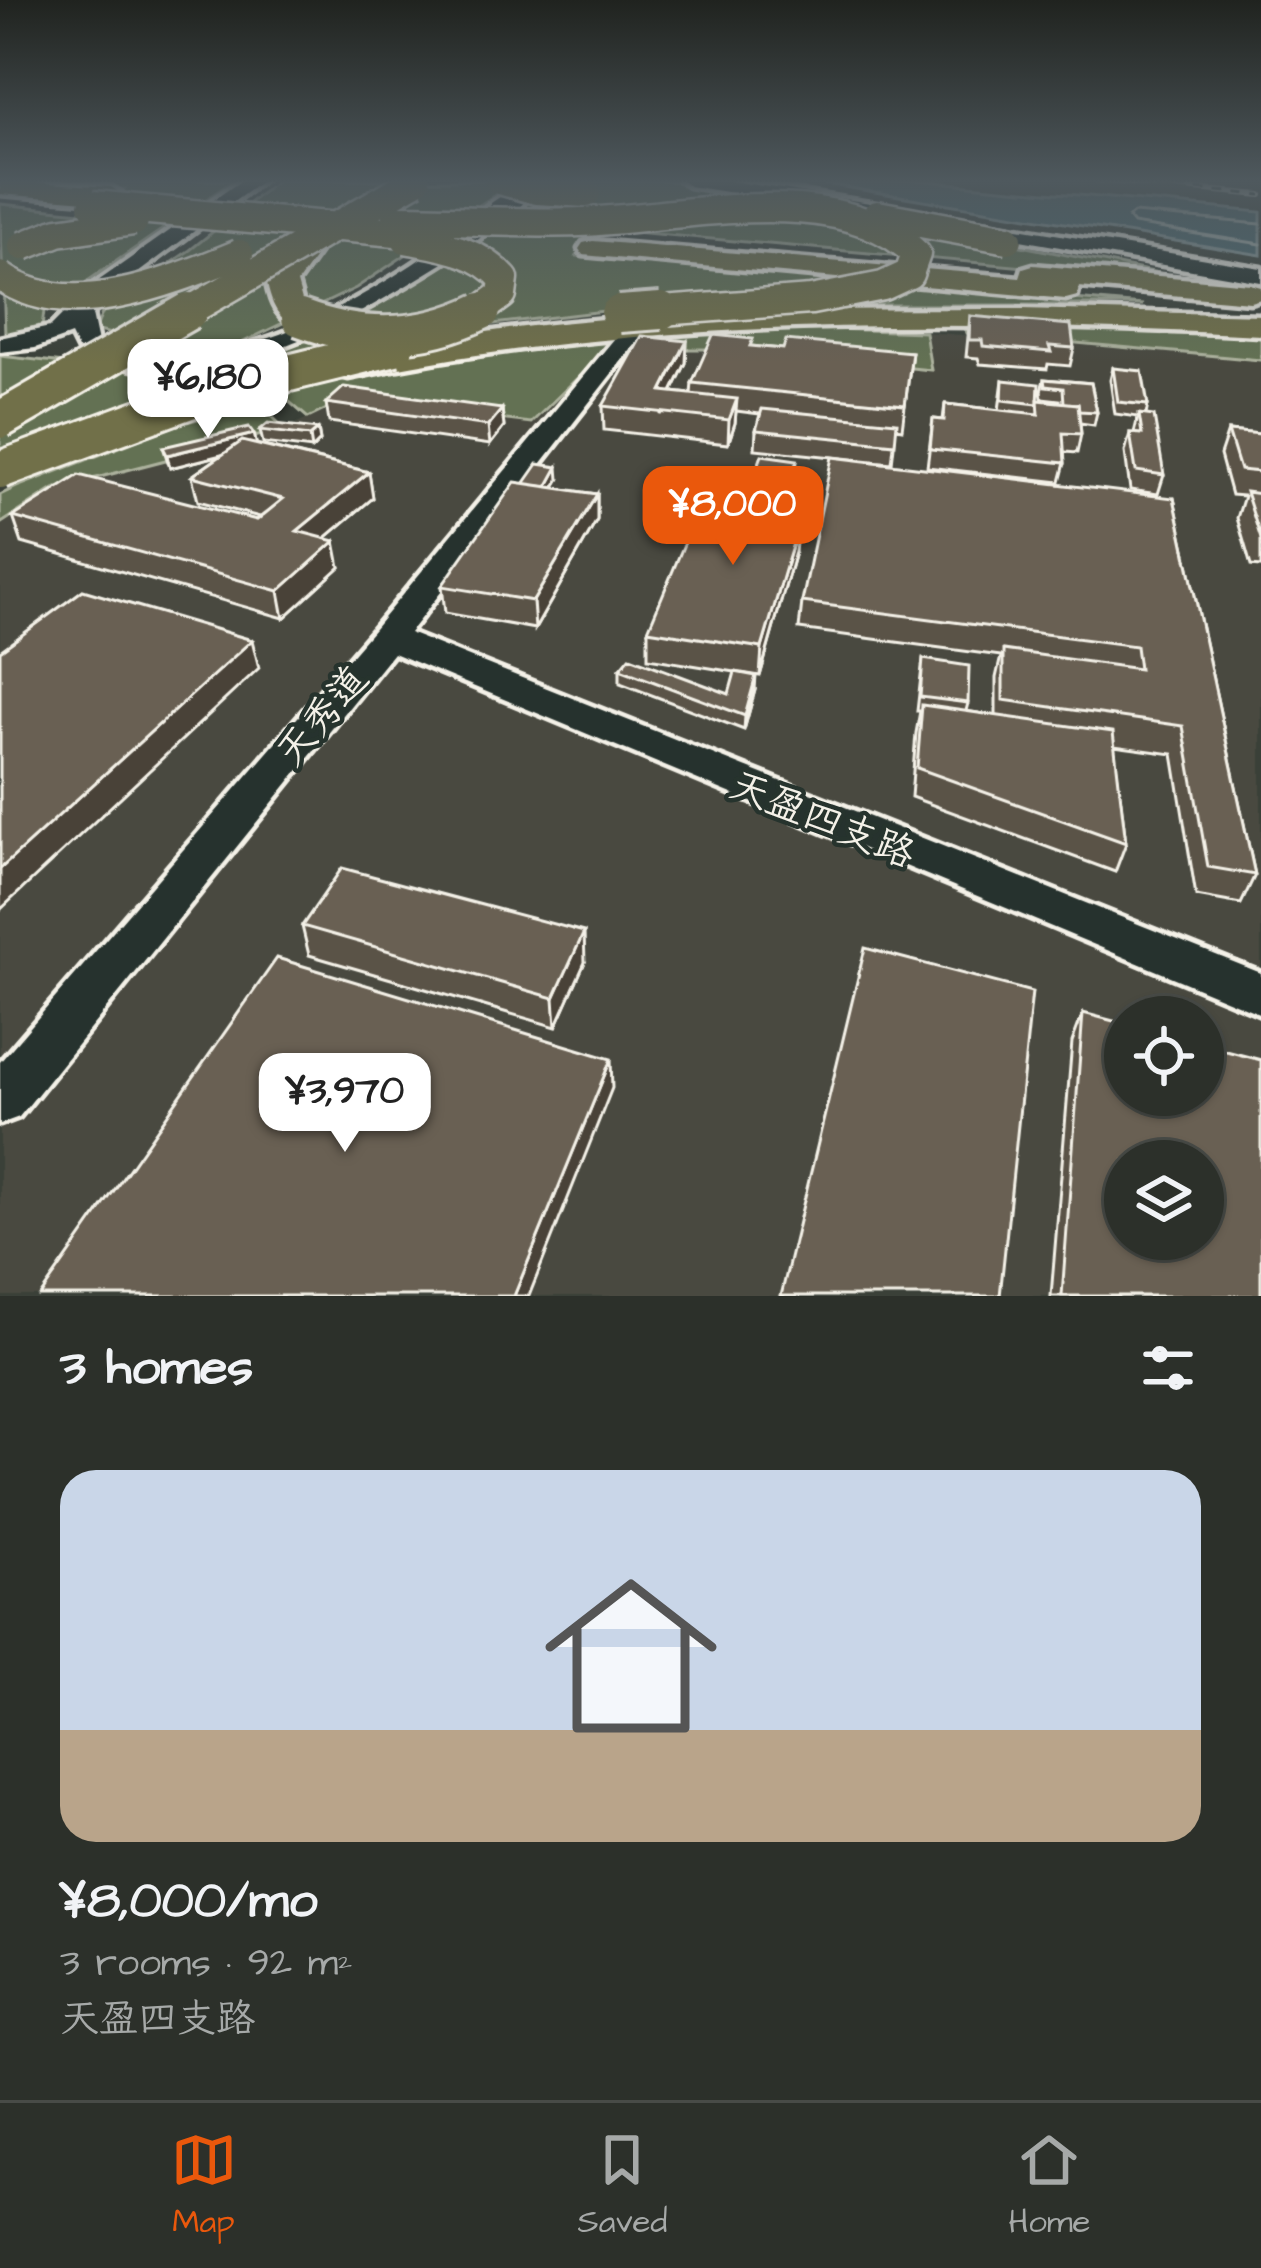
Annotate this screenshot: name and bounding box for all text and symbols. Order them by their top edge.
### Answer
pin: ¥6,180 [110,339,306,441]
text: ¥6,180 [154,351,262,405]
pin: ¥8,000 [635,466,831,568]
text: ¥8,000 [670,478,796,532]
street label: 天秀道 [265,655,382,779]
street label: 天盈四支路 [721,759,922,882]
map controls [1104,996,1224,1260]
button: locate [1104,996,1224,1116]
pin: ¥3,970 [247,1053,443,1155]
text: ¥3,970 [286,1065,404,1119]
button: layers [1104,1140,1224,1260]
text: 3 homes [60,1333,253,1404]
icon: filters [1135,1335,1201,1401]
icon: home [523,1548,739,1764]
text: ¥8,000/mo [60,1866,318,1937]
text: 3 rooms · 92 m² [60,1937,353,1991]
text: 天盈四支路 [60,1993,255,2047]
tab: Map [171,2127,237,2245]
tab: Saved [578,2127,667,2245]
tab: Home [1008,2127,1090,2245]

